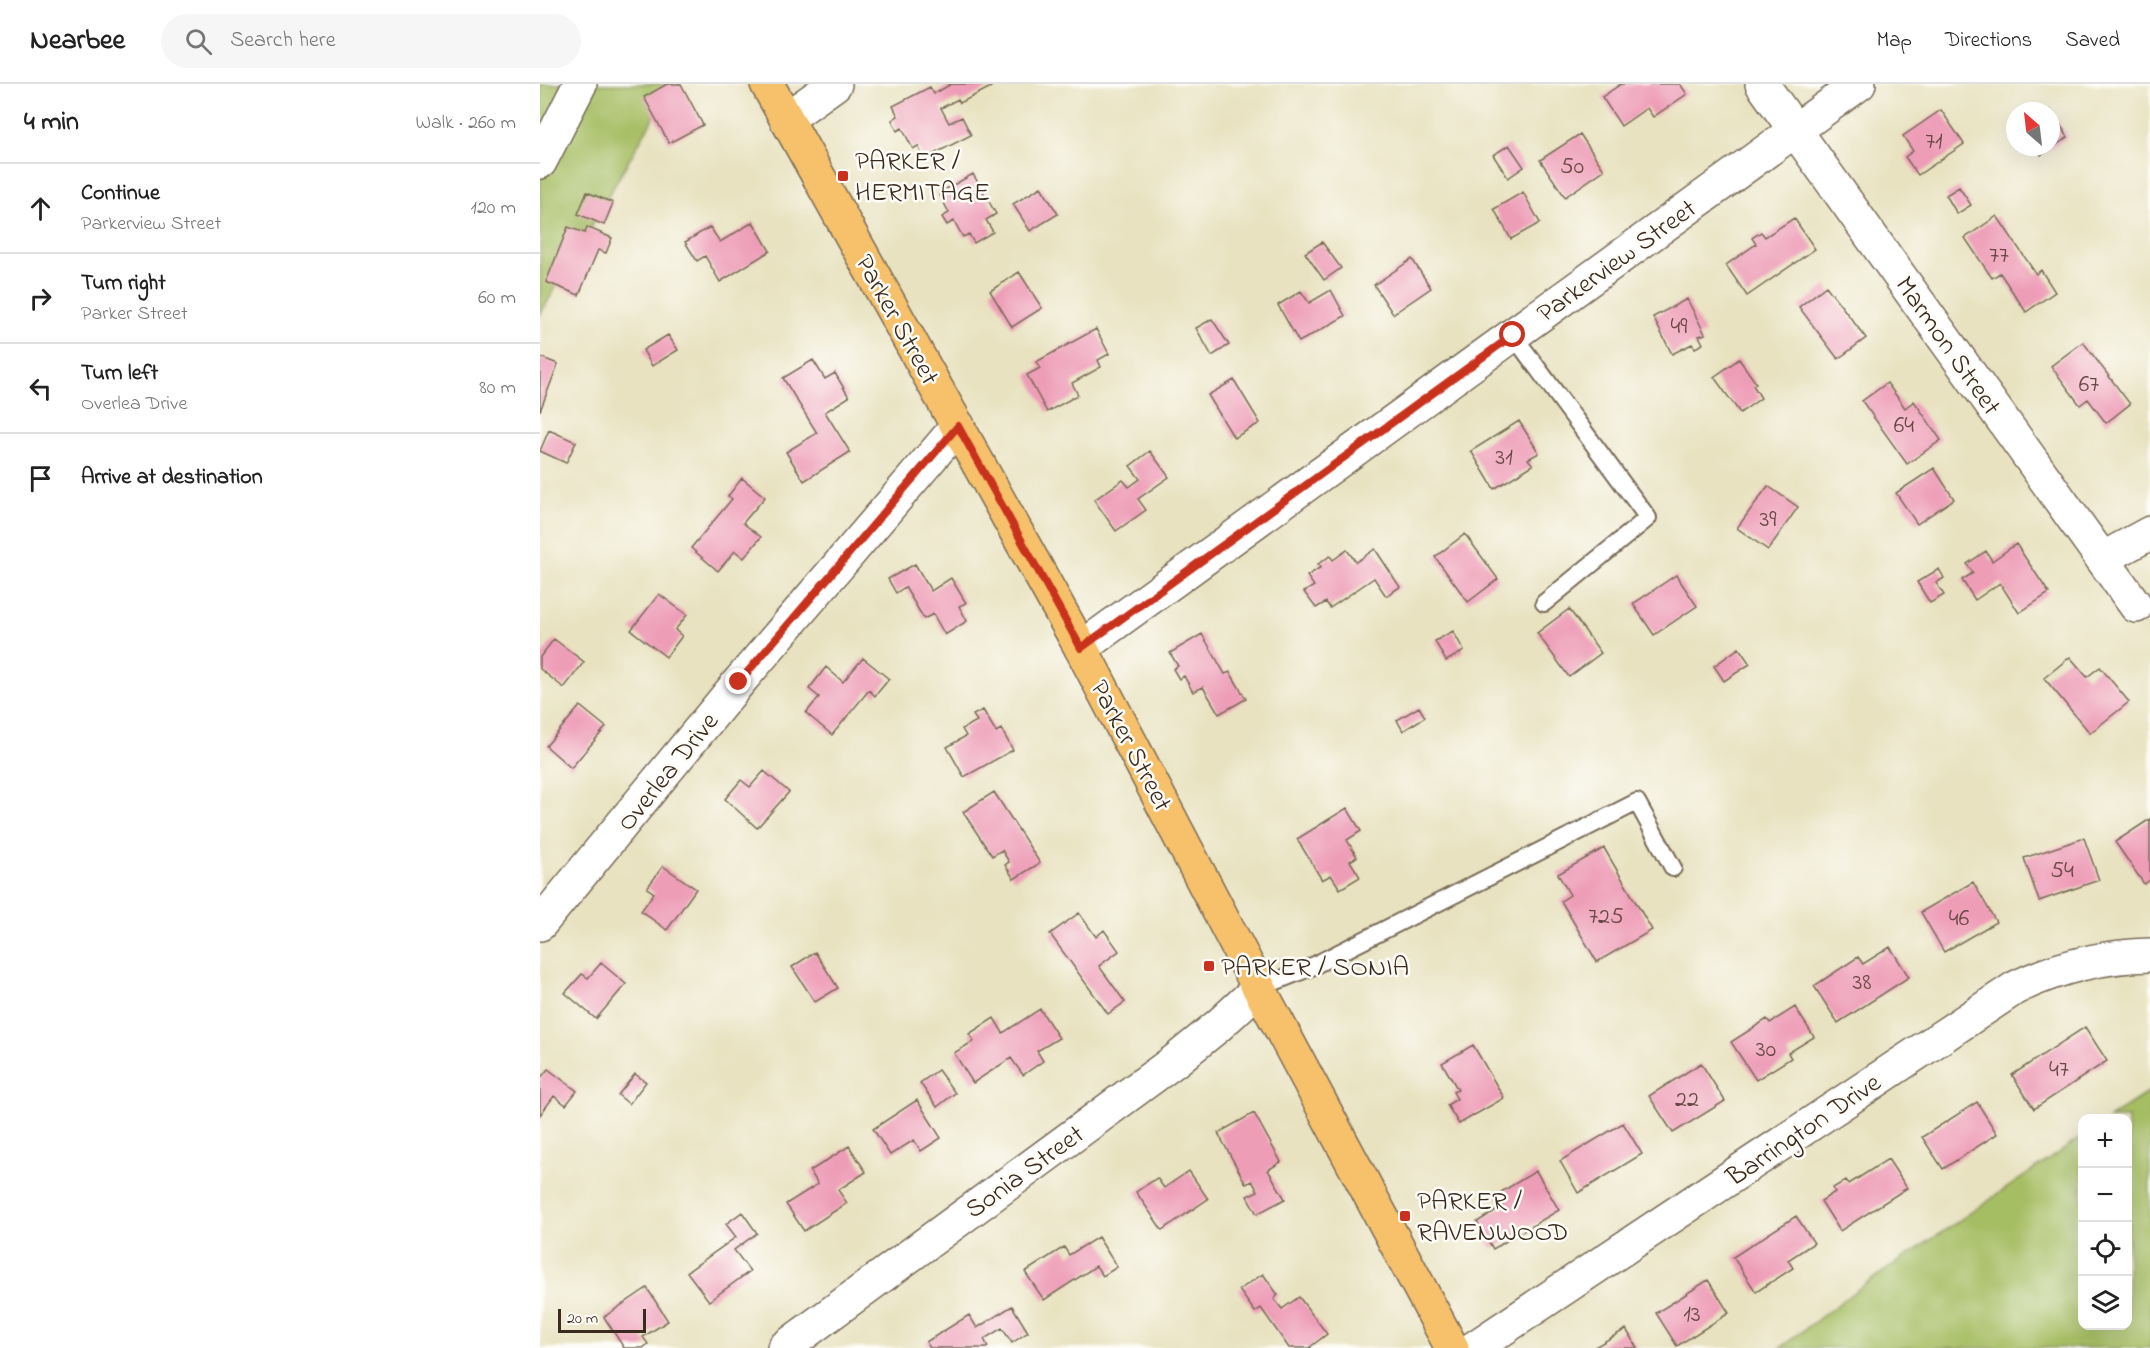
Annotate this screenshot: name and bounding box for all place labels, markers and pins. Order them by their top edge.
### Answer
place label: PARKER / HERMITAGE [855,143,990,213]
marker: PARKER / HERMITAGE [836,169,850,183]
place label: PARKER / SONIA [1221,949,1409,988]
marker: PARKER / SONIA [1202,959,1216,973]
place label: PARKER / RAVENWOOD [1417,1183,1568,1253]
marker: PARKER / RAVENWOOD [1398,1209,1412,1223]

